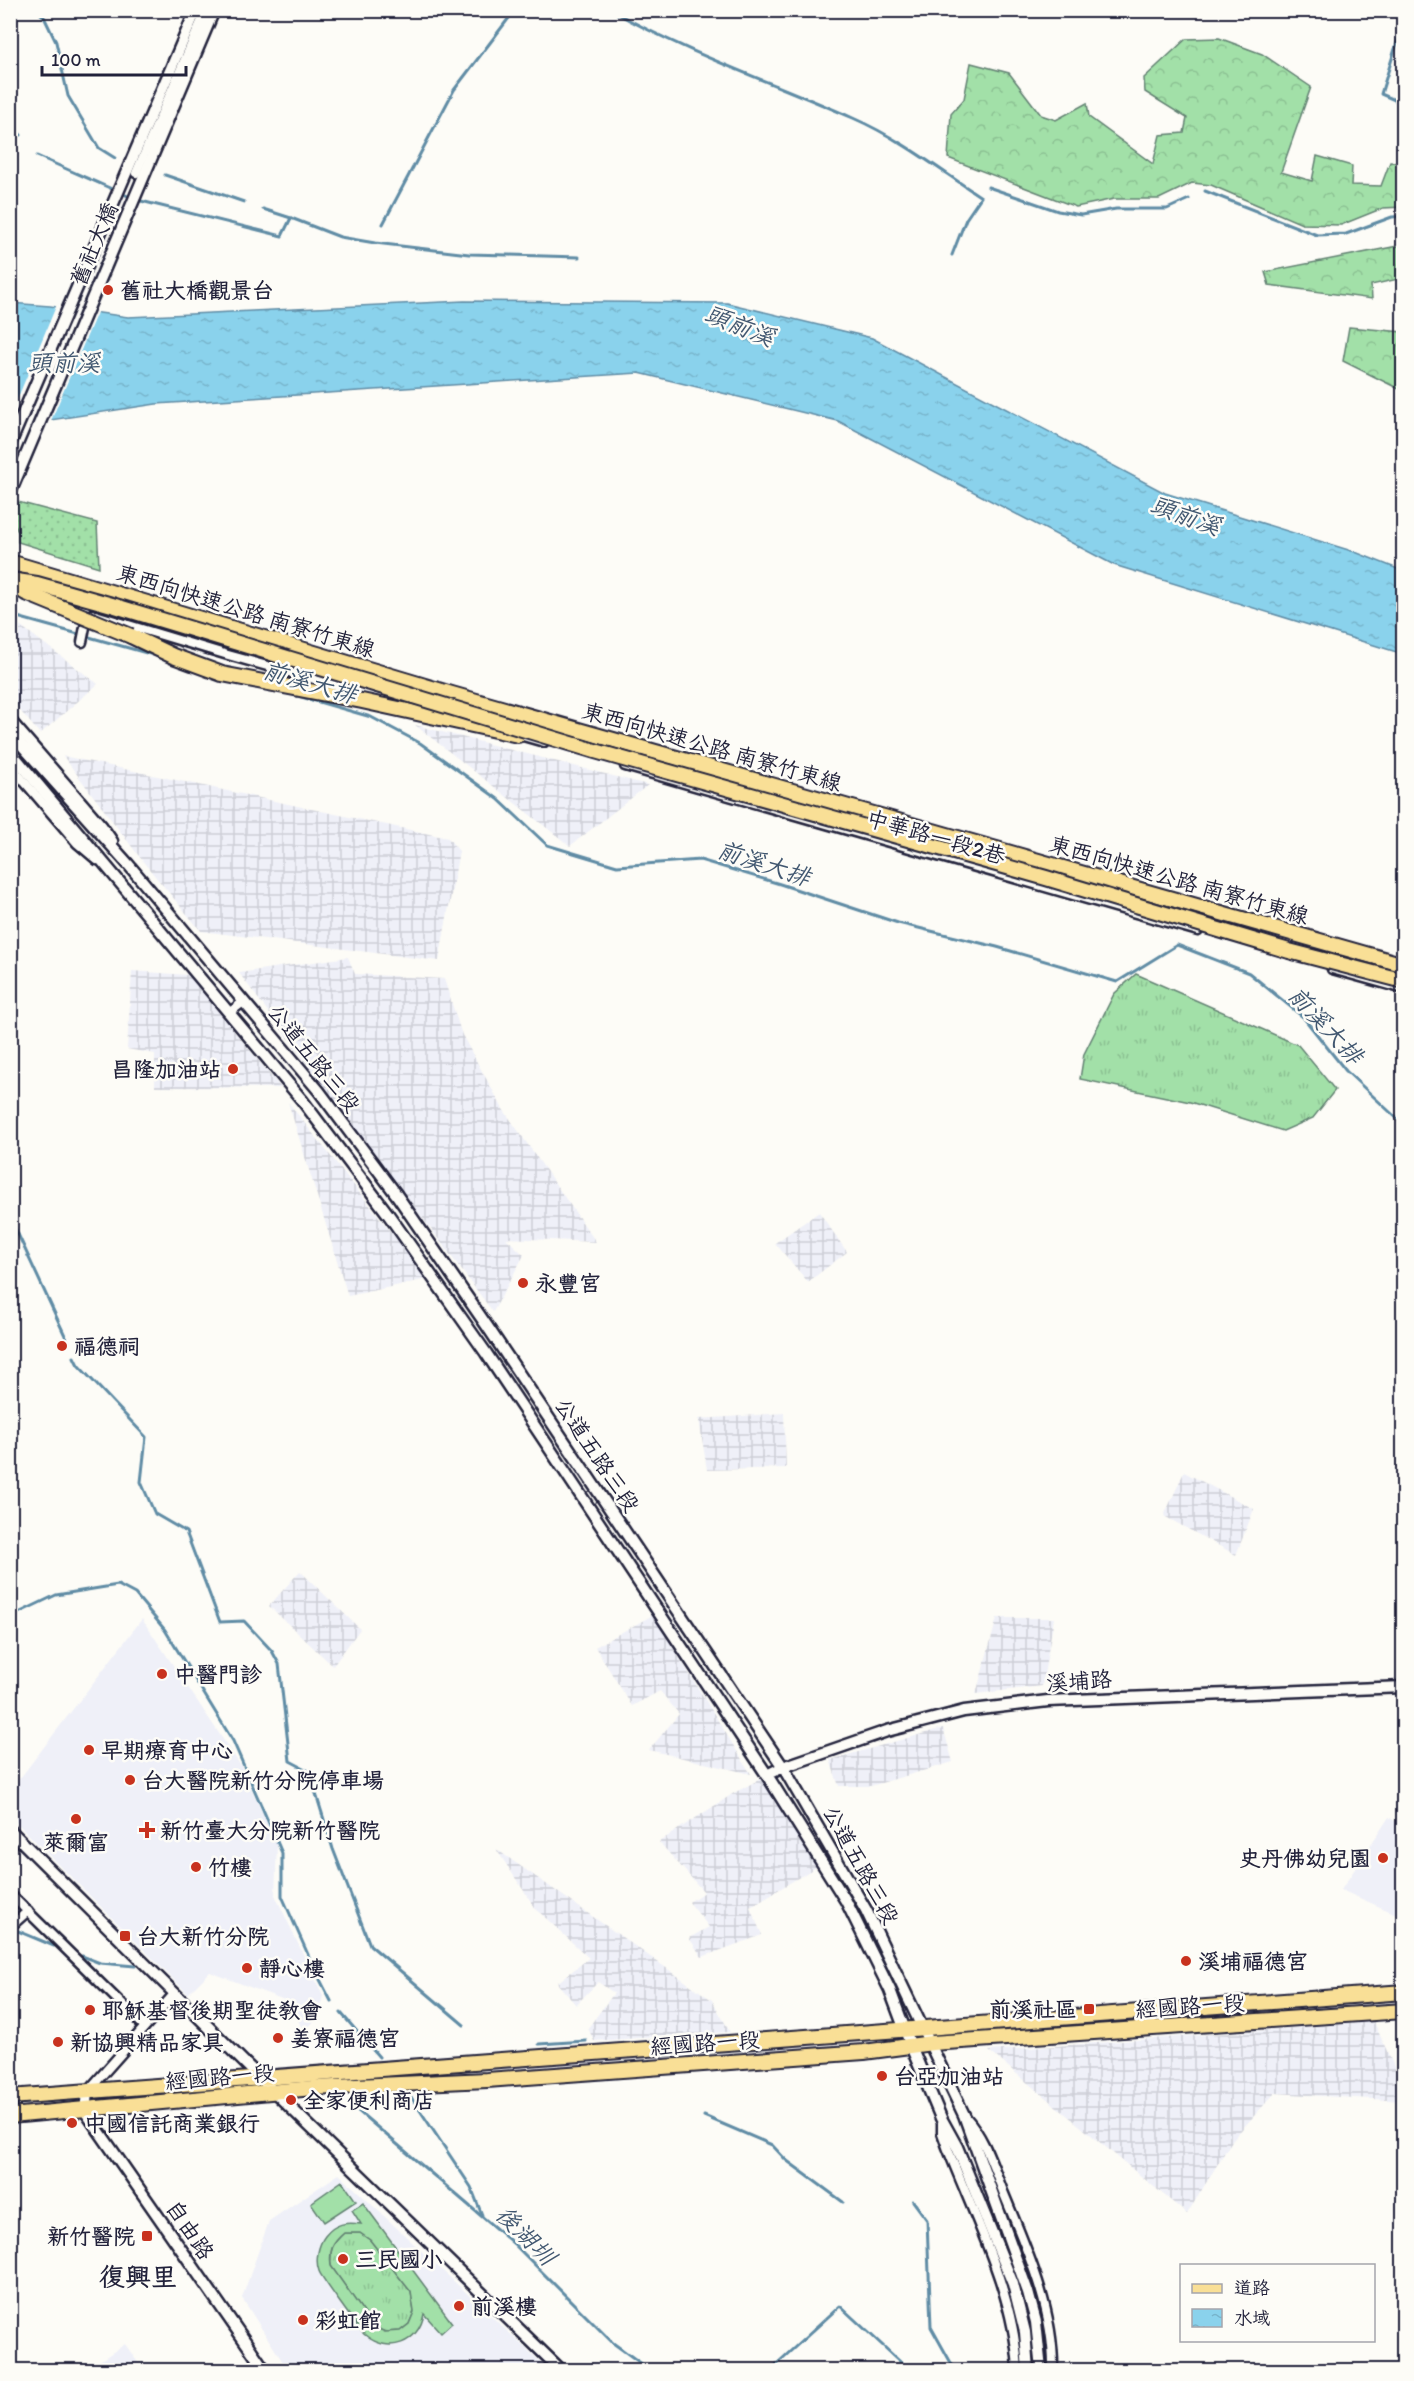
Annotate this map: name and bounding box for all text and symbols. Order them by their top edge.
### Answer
scale bar [42,39,186,77]
text: 100 m [51,49,101,71]
street label: 舊社大橋 [64,198,124,290]
place label: 舊社大橋觀景台 [120,277,274,304]
marker: 舊社大橋觀景台 [101,283,115,297]
water label: 頭前溪 [701,298,781,353]
water label: 頭前溪 [28,348,102,377]
water label: 頭前溪 [1147,489,1227,542]
street label: 東西向快速公路 南寮竹東線 [113,559,379,663]
water label: 前溪大排 [260,655,362,710]
street label: 東西向快速公路 南寮竹東線 [579,697,845,797]
street label: 中華路一段2巷 [863,804,1009,870]
street label: 東西向快速公路 南寮竹東線 [1046,830,1312,930]
water label: 前溪大排 [714,834,816,892]
water label: 前溪大排 [1283,980,1371,1071]
street label: 公道五路三段 [262,998,366,1118]
place label: 昌隆加油站 [111,1056,221,1083]
marker: 昌隆加油站 [226,1062,240,1076]
place label: 永豐宮 [535,1270,601,1297]
marker: 永豐宮 [516,1276,530,1290]
place label: 福德祠 [74,1333,140,1360]
marker: 福德祠 [55,1339,69,1353]
street label: 公道五路三段 [549,1393,645,1517]
place label: 中醫門診 [174,1661,262,1688]
street label: 溪埔路 [1045,1665,1113,1697]
marker: 中醫門診 [155,1667,169,1681]
place label: 早期療育中心 [101,1737,233,1764]
marker: 早期療育中心 [82,1743,96,1757]
place label: 台大醫院新竹分院停車場 [142,1767,384,1794]
marker: 台大醫院新竹分院停車場 [123,1773,137,1787]
street label: 公道五路三段 [817,1801,905,1929]
marker: 萊爾富 [69,1812,83,1826]
place label: 新竹臺大分院新竹醫院 [160,1817,380,1844]
marker: 新竹臺大分院新竹醫院 [138,1821,156,1839]
place label: 萊爾富 [43,1829,109,1856]
place label: 史丹佛幼兒園 [1239,1845,1371,1872]
marker: 史丹佛幼兒園 [1376,1851,1390,1865]
place label: 竹樓 [208,1854,252,1881]
marker: 竹樓 [189,1860,203,1874]
place label: 台大新竹分院 [137,1923,269,1950]
marker: 台大新竹分院 [118,1929,132,1943]
place label: 溪埔福德宮 [1198,1948,1308,1975]
marker: 溪埔福德宮 [1179,1954,1193,1968]
place label: 靜心樓 [259,1955,325,1982]
marker: 靜心樓 [240,1961,254,1975]
street label: 經國路一段 [1134,1989,1246,2023]
place label: 前溪社區 [989,1996,1077,2023]
place label: 耶穌基督後期聖徒教會 [102,1997,322,2024]
marker: 前溪社區 [1082,2002,1096,2016]
marker: 耶穌基督後期聖徒教會 [83,2003,97,2017]
place label: 姜寮福德宮 [290,2025,400,2052]
street label: 經國路一段 [649,2026,761,2060]
place label: 新協興精品家具 [70,2029,224,2056]
marker: 姜寮福德宮 [271,2031,285,2045]
marker: 新協興精品家具 [51,2035,65,2049]
street label: 經國路一段 [164,2059,276,2095]
place label: 台亞加油站 [894,2063,1004,2090]
marker: 台亞加油站 [875,2069,889,2083]
place label: 全家便利商店 [303,2087,435,2114]
marker: 全家便利商店 [284,2093,298,2107]
place label: 中國信託商業銀行 [84,2110,260,2137]
marker: 中國信託商業銀行 [65,2116,79,2130]
street label: 自由路 [160,2195,220,2265]
water label: 後湖圳 [490,2199,564,2273]
place label: 新竹醫院 [47,2223,135,2250]
marker: 新竹醫院 [140,2229,154,2243]
place label: 三民國小 [355,2246,443,2273]
marker: 三民國小 [336,2252,350,2266]
district label: 復興里 [99,2261,177,2293]
legend [1180,2264,1375,2342]
text: 道路 [1234,2277,1270,2299]
place label: 前溪樓 [471,2293,537,2320]
marker: 前溪樓 [452,2299,466,2313]
place label: 彩虹館 [315,2307,381,2334]
text: 水域 [1234,2307,1270,2329]
marker: 彩虹館 [296,2313,310,2327]

